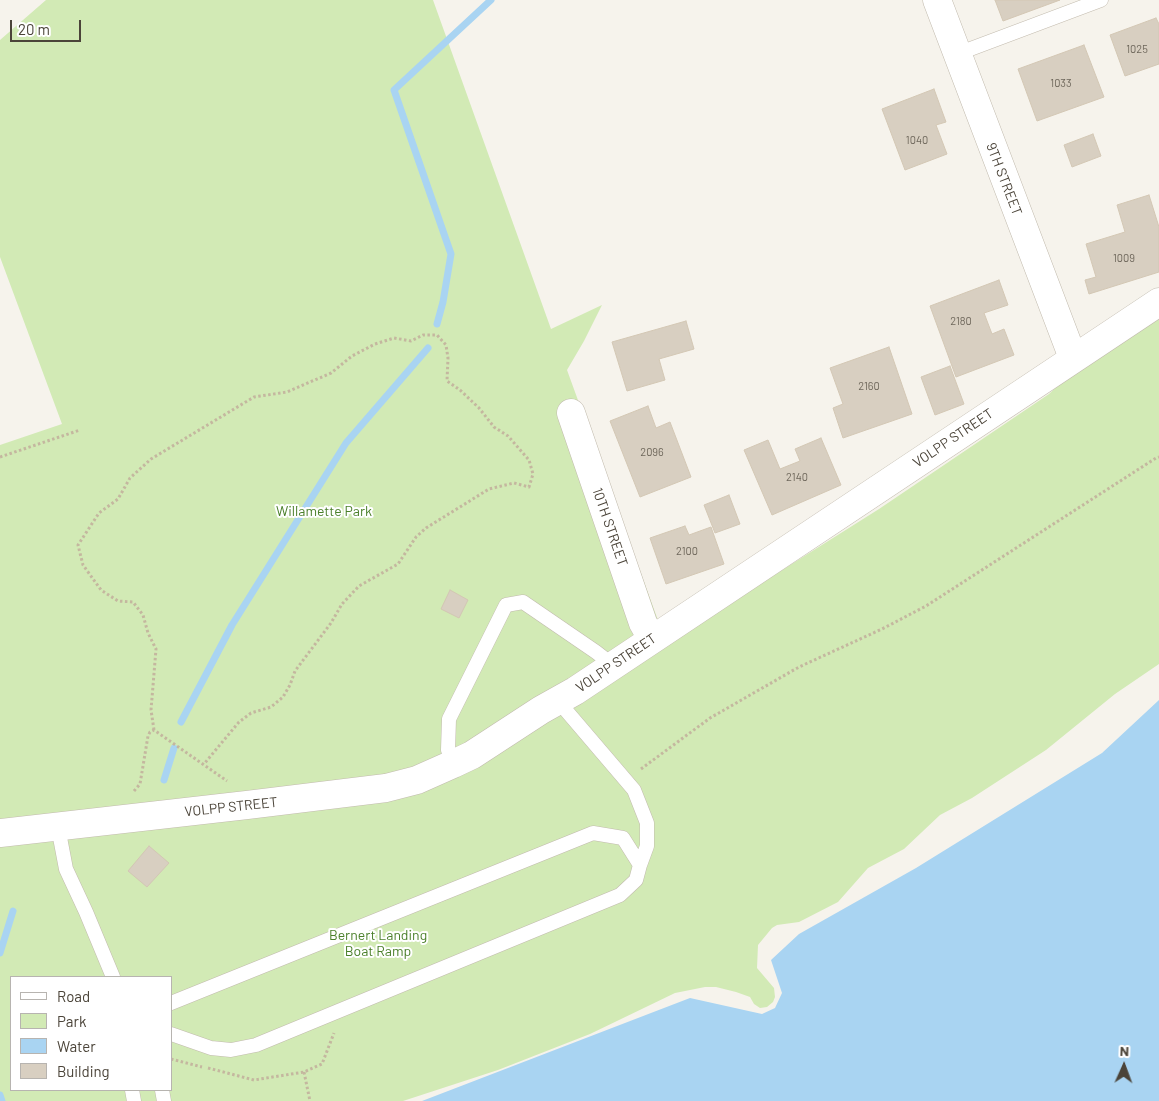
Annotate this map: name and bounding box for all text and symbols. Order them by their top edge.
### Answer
scale bar [12,10,84,42]
text: 20 m [18,20,50,38]
house number: 1025 [1126,42,1148,56]
house number: 1033 [1050,76,1072,90]
house number: 1040 [906,133,928,147]
street label: 9TH STREET [982,140,1026,218]
house number: 1009 [1113,251,1135,265]
house number: 2180 [950,314,972,328]
house number: 2160 [858,379,880,393]
street label: VOLPP STREET [910,405,996,471]
house number: 2096 [640,445,664,459]
house number: 2140 [786,470,808,484]
street label: 10TH STREET [589,485,631,569]
park label: Willamette Park [276,503,372,519]
house number: 2100 [676,544,698,558]
street label: VOLPP STREET [573,630,659,696]
street label: VOLPP STREET [184,794,278,820]
park label: Bernert Landing Boat Ramp [329,927,427,960]
legend [10,976,172,1091]
text: Road [57,987,90,1005]
text: Park [57,1012,86,1030]
text: Water [57,1037,96,1055]
north arrow [1099,1041,1149,1091]
text: N [1120,1042,1129,1059]
text: Building [57,1062,110,1080]

